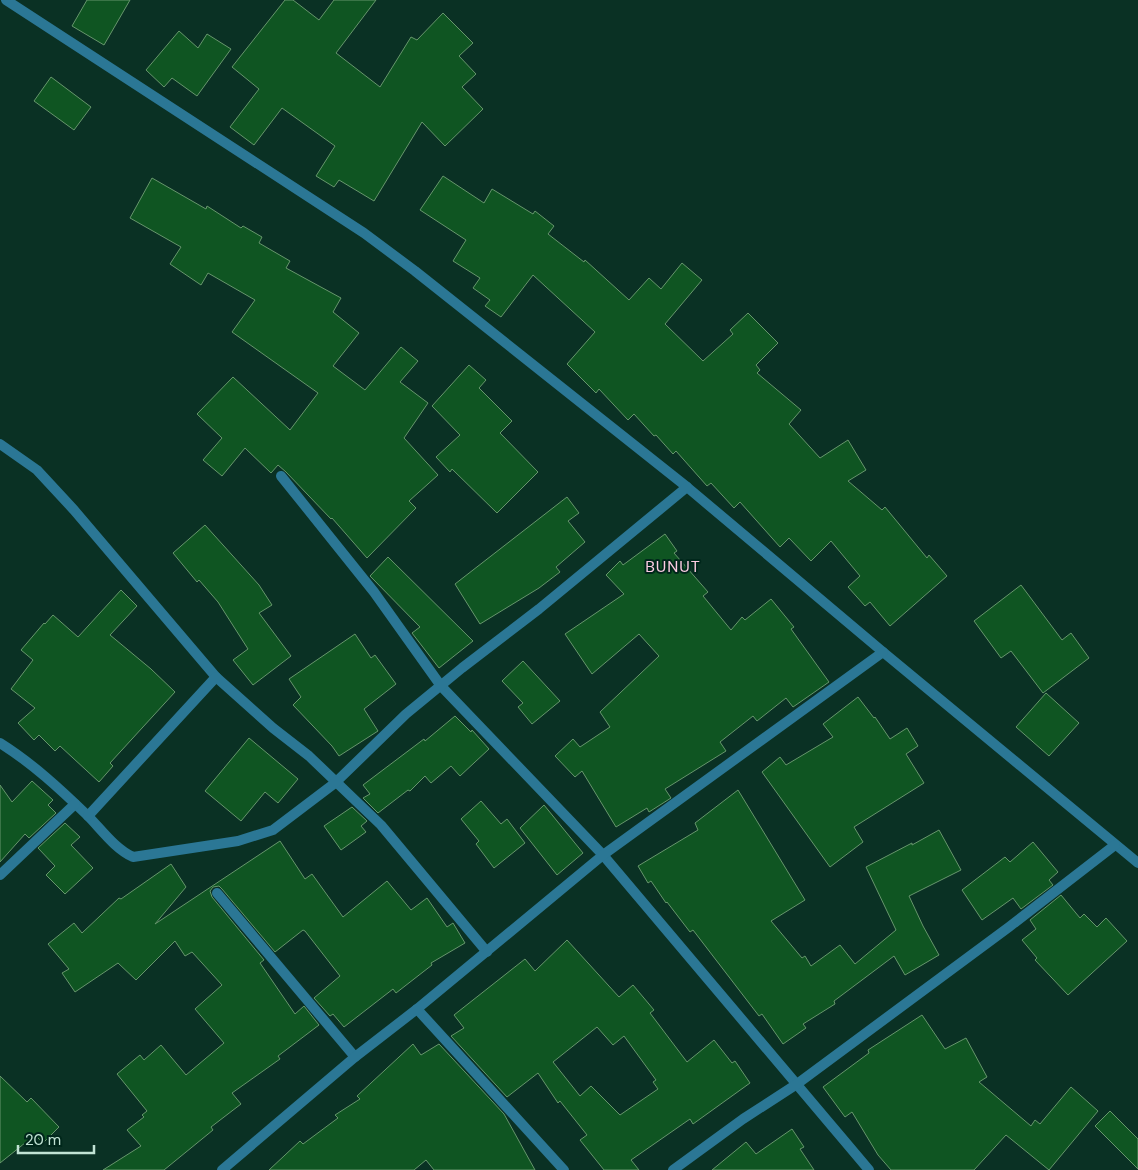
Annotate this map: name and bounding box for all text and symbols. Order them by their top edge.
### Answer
district label: BUNUT [645,556,701,577]
scale bar [18,1122,94,1154]
text: 20 m [25,1130,61,1150]

